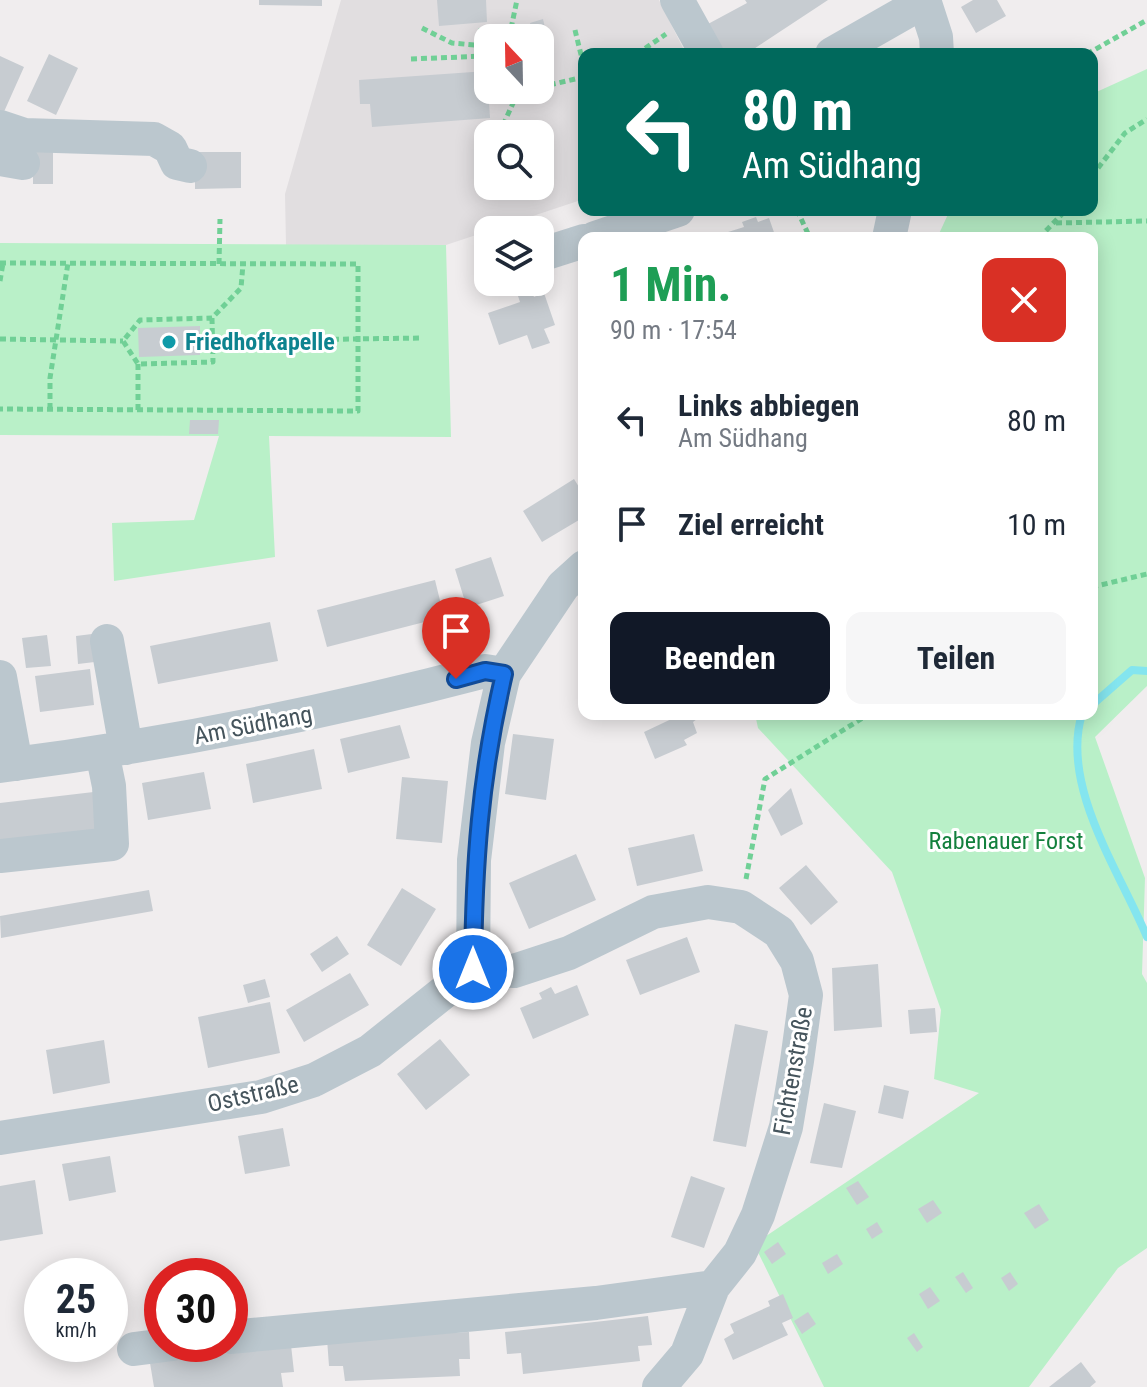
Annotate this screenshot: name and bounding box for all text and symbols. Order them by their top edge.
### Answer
north arrow [474,24,554,104]
map controls [474,24,554,296]
text: 80 m [742,78,853,144]
icon: left [610,80,714,184]
button: search [474,120,554,200]
text: Am Südhang [742,145,922,187]
button: layers [474,216,554,296]
text: 1 Min. [610,256,731,313]
button: close [982,258,1066,342]
text: 90 m · 17:54 [610,315,737,345]
place label: Friedhofkapelle [185,328,335,356]
marker: Friedhofkapelle [160,333,178,351]
text: Links abbiegen [678,388,860,423]
icon: left [610,398,654,442]
text: 80 m [1007,403,1066,438]
text: Am Südhang [678,423,808,453]
icon: arrive [610,502,654,546]
text: Ziel erreicht [678,507,824,542]
text: 10 m [1007,507,1066,542]
pin [422,597,490,679]
icon: arrive [434,609,478,653]
button: Beenden [610,612,830,704]
button: Teilen [846,612,1066,704]
street label: Am Südhang [191,700,315,750]
park label: Rabenauer Forst [929,827,1083,855]
position arrow [431,927,515,1011]
street label: Fichtenstraße [768,1005,818,1137]
street label: Oststraße [205,1070,301,1118]
speed limit sign: 30 [144,1258,248,1362]
text: 25 [56,1276,96,1323]
text: km/h [55,1318,97,1342]

